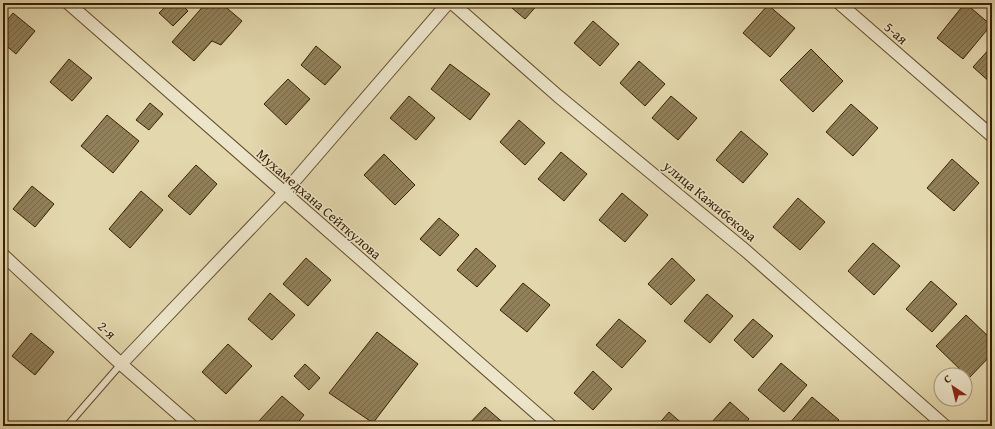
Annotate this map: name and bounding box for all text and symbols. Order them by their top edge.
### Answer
street label: 5-ая [880,17,912,49]
street label: Мухамедхана Сейткулова [252,144,386,264]
street label: улица Кажибекова [658,155,761,246]
street label: 2-я [93,316,121,344]
north arrow [933,367,973,407]
text: С [940,370,954,387]

